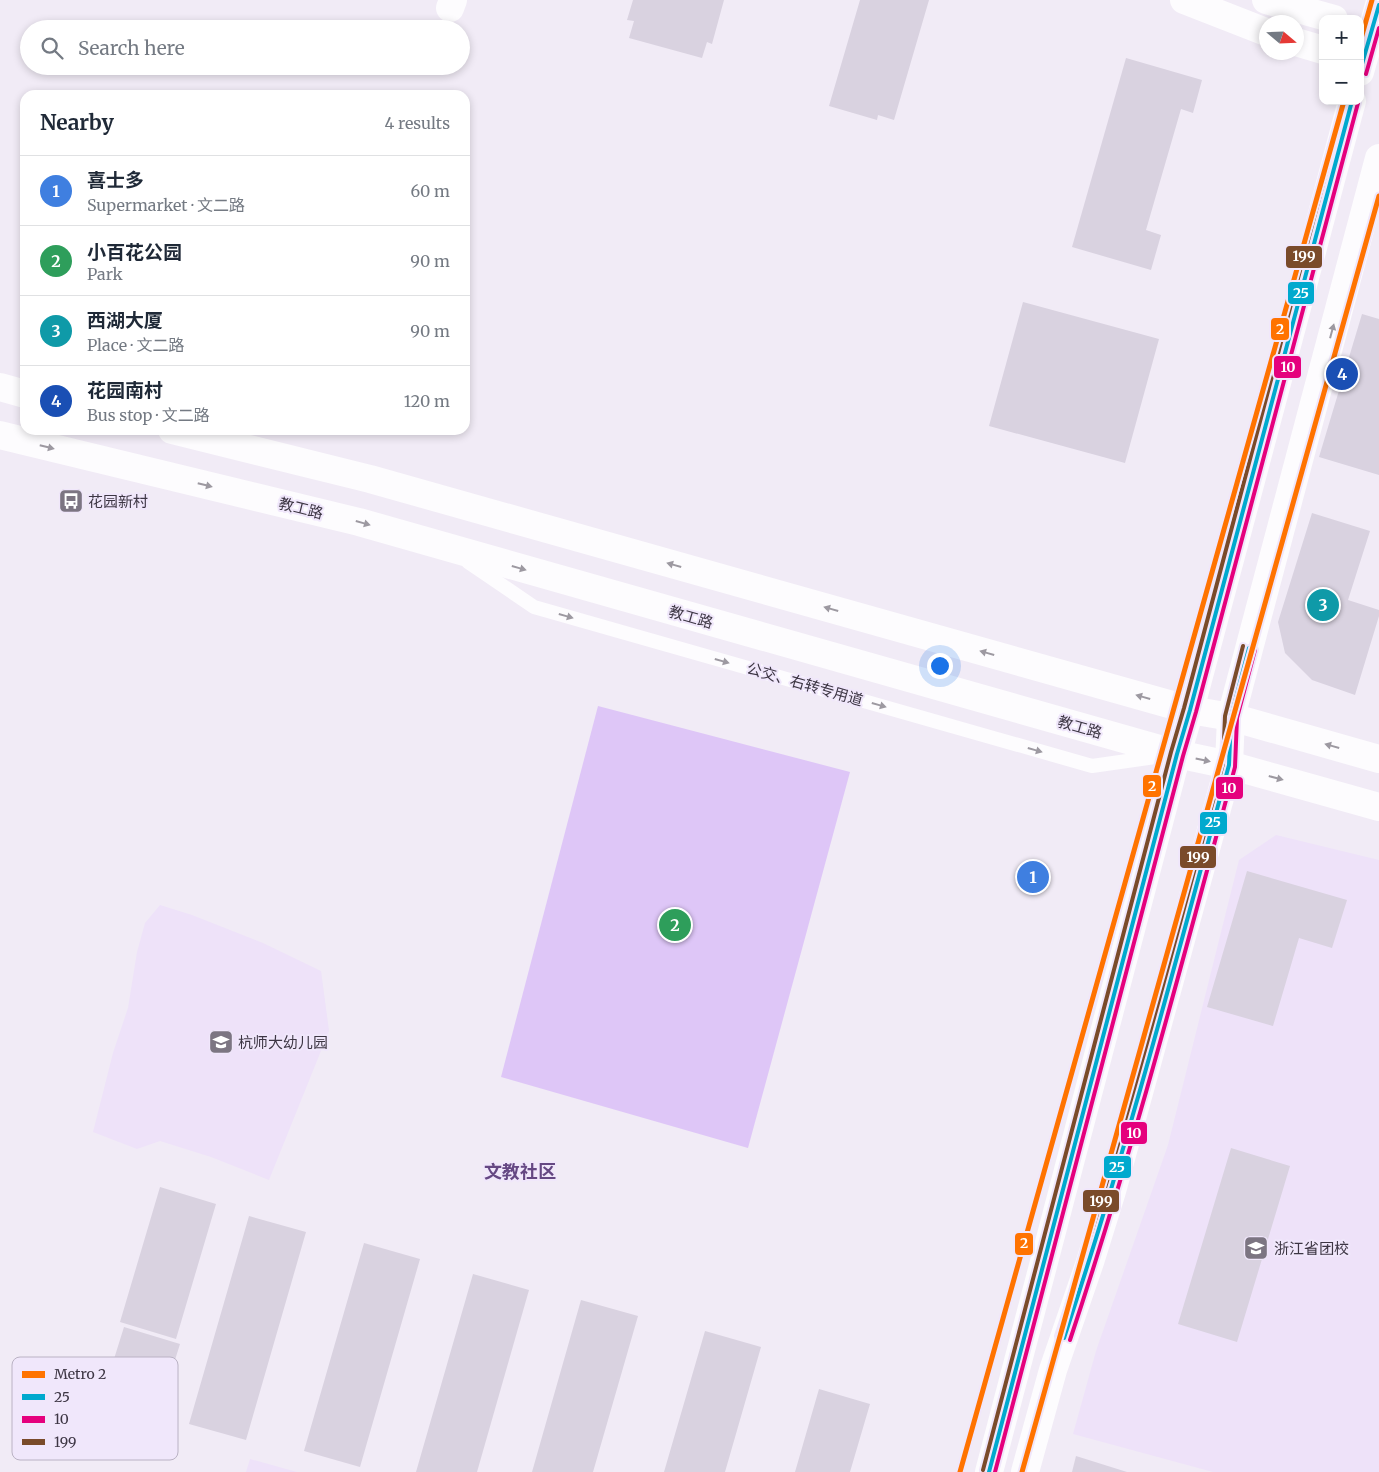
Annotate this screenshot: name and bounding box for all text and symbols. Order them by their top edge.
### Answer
north arrow [1259,15,1304,60]
map controls [1319,15,1364,105]
button: + [1319,15,1364,60]
search box [20,20,470,75]
icon: search [38,34,66,62]
text: Search here [78,36,185,60]
button: − [1319,60,1364,105]
text: Nearby [40,109,114,136]
text: 4 results [384,113,450,133]
text: 喜士多 [87,168,144,192]
text: 1 [52,181,60,201]
text: 60 m [410,181,450,201]
text: Supermarket · 文二路 [87,195,245,215]
text: 小百花公园 [87,240,182,264]
line badge: 199 [1285,245,1323,269]
text: 199 [1292,247,1316,265]
text: 2 [51,251,61,271]
text: 90 m [410,251,450,271]
text: Park [87,264,123,284]
line badge: 25 [1287,281,1315,305]
text: 25 [1293,284,1309,302]
text: 西湖大厦 [87,308,163,332]
line badge: 2 [1270,317,1290,341]
text: 2 [1276,320,1284,338]
text: 3 [51,321,61,341]
text: 90 m [410,321,450,341]
one-way arrow [1328,324,1336,339]
text: Place · 文二路 [87,335,184,355]
line badge: 10 [1273,355,1302,379]
pin: 4 [1326,355,1358,393]
text: 10 [1280,358,1296,376]
text: 花园南村 [87,378,163,402]
text: 4 [51,391,61,411]
text: 120 m [404,391,450,411]
text: Bus stop · 文二路 [87,405,210,425]
one-way arrow [40,443,55,451]
one-way arrow [198,481,213,489]
bus stop icon: 花园新村 [58,488,84,514]
place label: 花园新村 [88,492,148,511]
street label: 教工路 [277,493,325,523]
one-way arrow [356,520,371,528]
one-way arrow [667,560,682,568]
one-way arrow [512,565,527,573]
pin: 3 [1307,586,1339,624]
street label: 教工路 [667,602,715,632]
one-way arrow [823,605,838,613]
one-way arrow [559,612,574,620]
one-way arrow [979,649,995,657]
your location [927,653,953,679]
one-way arrow [715,657,730,665]
street label: 公交、右转专用道 [745,658,865,710]
one-way arrow [1136,693,1151,701]
one-way arrow [871,702,886,710]
street label: 教工路 [1056,712,1104,742]
one-way arrow [1325,742,1340,750]
one-way arrow [1028,746,1043,754]
one-way arrow [1195,756,1210,764]
line badge: 2 [1142,774,1162,798]
one-way arrow [1268,775,1283,783]
line badge: 10 [1215,776,1244,800]
text: 2 [1148,777,1156,795]
text: 10 [1221,779,1237,797]
line badge: 25 [1199,811,1228,835]
text: 25 [1205,813,1221,831]
line badge: 199 [1179,845,1217,869]
text: 199 [1186,848,1210,866]
pin: 1 [1017,858,1049,896]
pin: 2 [659,906,691,944]
school or university icon: 杭师大幼儿园 [208,1029,234,1055]
place label: 杭师大幼儿园 [238,1033,328,1052]
line badge: 10 [1120,1121,1148,1145]
text: 10 [1126,1124,1142,1142]
line badge: 25 [1103,1155,1132,1179]
text: 25 [1109,1158,1125,1176]
district label: 文教社区 [484,1160,556,1183]
line badge: 199 [1082,1189,1120,1213]
text: 199 [1089,1192,1113,1210]
line badge: 2 [1014,1232,1034,1256]
text: 2 [1020,1234,1028,1252]
school or university icon: 浙江省团校 [1243,1235,1269,1261]
place label: 浙江省团校 [1274,1239,1349,1258]
legend [12,1357,178,1460]
text: Metro 2 [54,1365,106,1383]
text: 25 [54,1388,70,1406]
text: 10 [54,1410,69,1428]
text: 199 [54,1433,77,1451]

